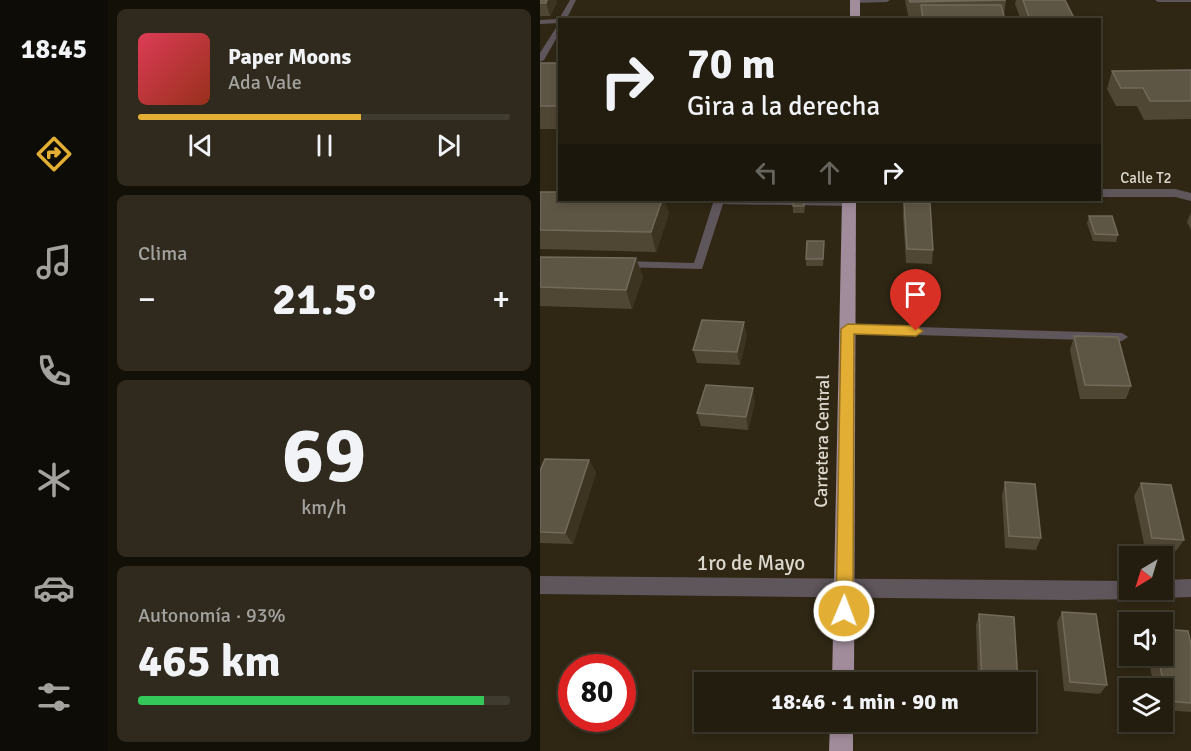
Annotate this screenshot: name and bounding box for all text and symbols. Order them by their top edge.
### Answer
text: 18:45 [21,33,87,66]
text: 70 m [687,39,776,90]
icon: right [588,42,666,120]
text: Paper Moons [228,43,351,70]
text: Ada Vale [228,70,302,95]
text: Gira a la derecha [687,90,880,123]
icon: previous [184,129,217,162]
icon: pause [308,129,341,162]
icon: next [432,129,465,162]
icon: directions [33,133,75,175]
icon: left [750,156,783,189]
icon: ahead [813,156,846,189]
icon: right [876,156,909,189]
street label: Calle T2 [1120,169,1172,187]
icon: music [33,241,75,283]
text: Clima [138,241,187,266]
pin [890,269,941,331]
text: 21.5° [272,272,376,327]
icon: arrive [899,278,932,311]
text: − [138,279,156,320]
text: + [492,279,510,320]
icon: phone [33,350,75,392]
street label: Carretera Central [810,374,834,508]
text: 69 [282,408,366,504]
icon: climate [33,459,75,501]
text: km/h [301,495,347,520]
north arrow [1119,546,1173,600]
map controls [1119,546,1173,732]
street label: 1ro de Mayo [697,550,805,576]
icon: car [33,567,75,609]
position arrow [812,579,876,643]
text: Autonomía · 93% [138,603,286,628]
button: sound [1119,612,1173,666]
text: 465 km [138,634,281,689]
speed limit sign: 80 [558,654,636,732]
icon: filters [33,676,75,718]
button: layers [1119,678,1173,732]
text: 18:46 · 1 min · 90 m [771,688,959,715]

